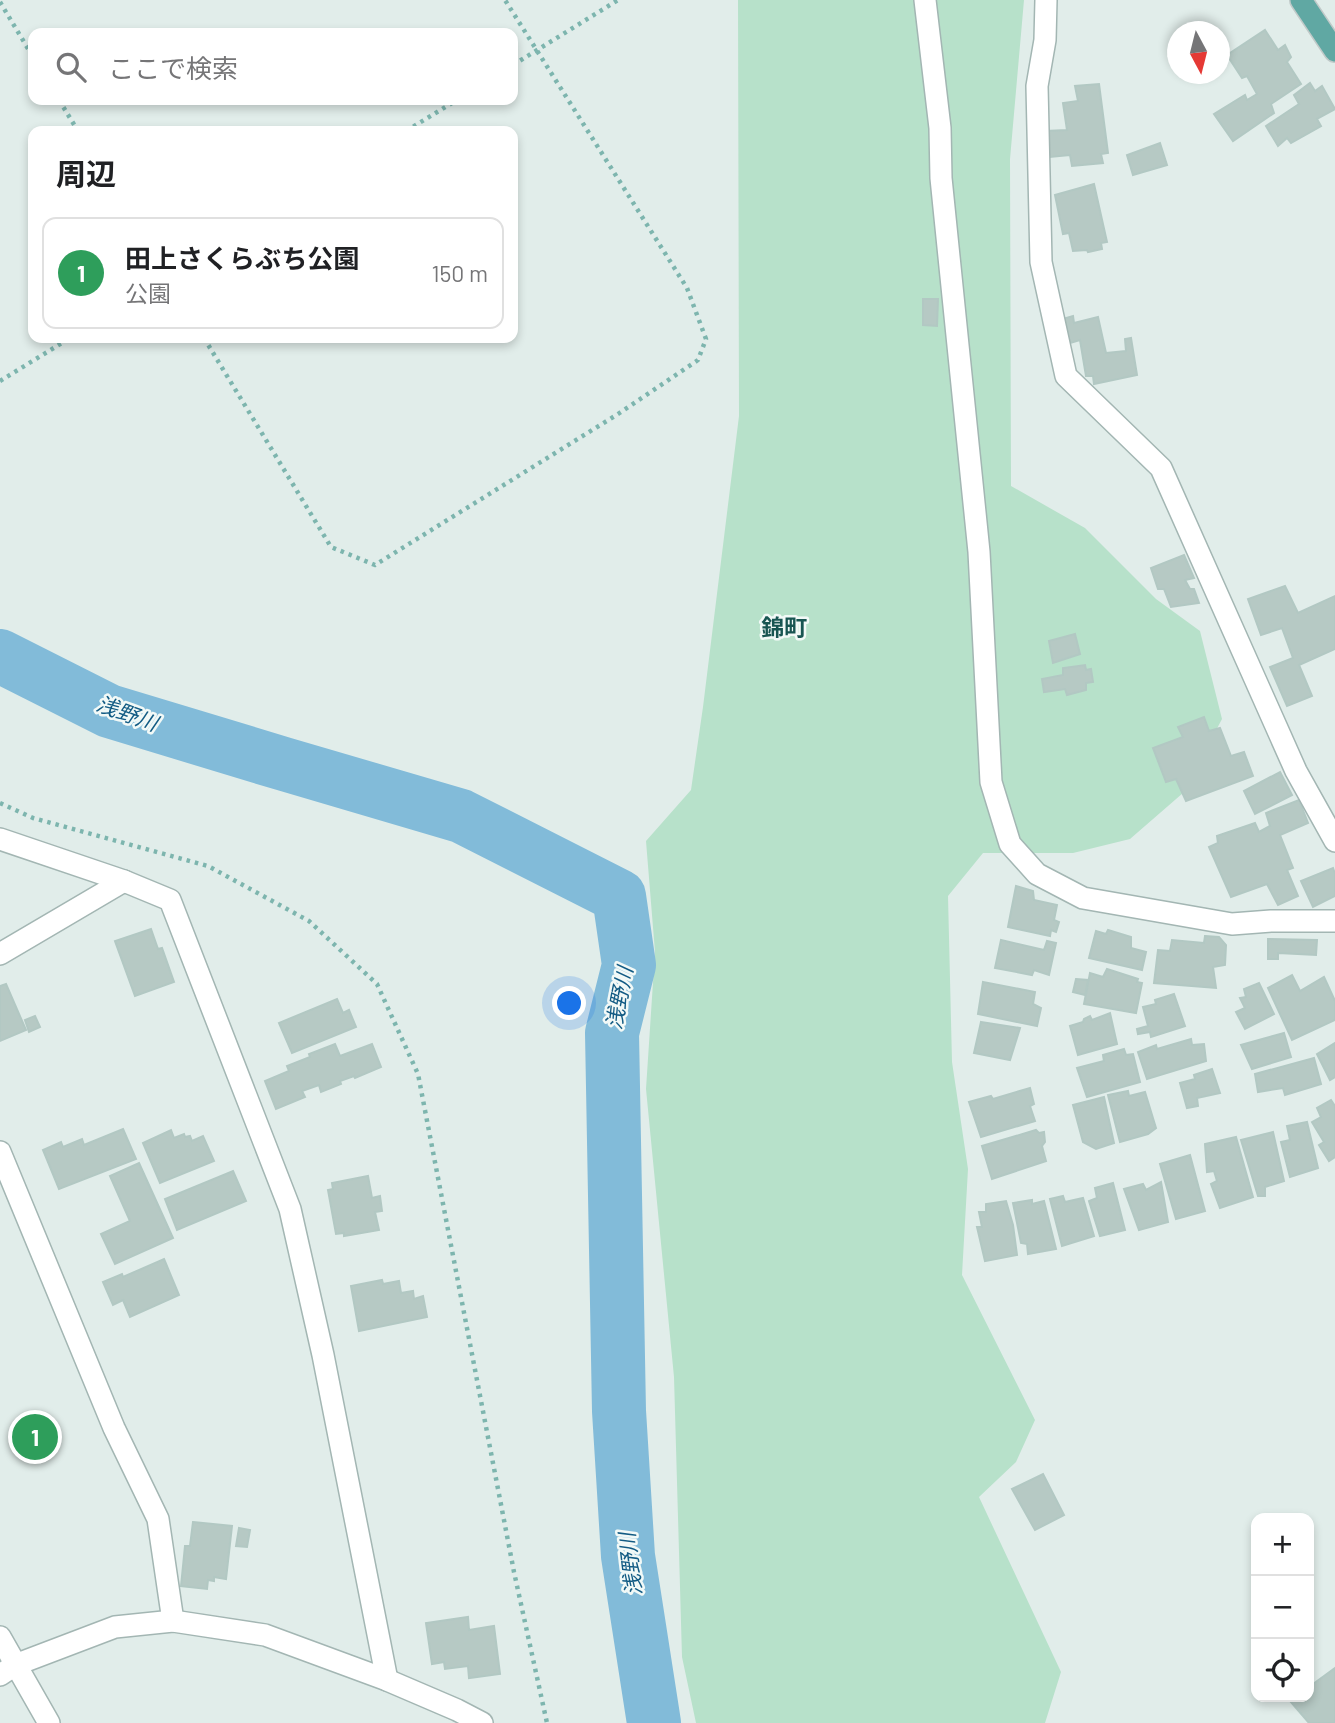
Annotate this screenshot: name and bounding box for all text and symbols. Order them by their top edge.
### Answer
north arrow [1167,21,1230,84]
search box [28,28,518,105]
icon: search [52,48,90,86]
text: ここで検索 [108,52,238,83]
text: 周辺 [56,155,116,191]
text: 田上さくらぶち公園 [125,242,359,273]
text: 1 [77,259,85,287]
text: 150 m [432,259,488,287]
text: 公園 [125,279,171,307]
district label: 錦町 [761,613,807,641]
water label: 浅野川 [94,690,163,736]
water label: 浅野川 [600,962,637,1031]
your location [552,986,586,1020]
pin: 1 [12,1411,58,1463]
map controls [1251,1513,1314,1702]
button: + [1251,1513,1314,1576]
water label: 浅野川 [613,1529,646,1597]
button: − [1251,1576,1314,1639]
button: locate [1251,1639,1314,1702]

